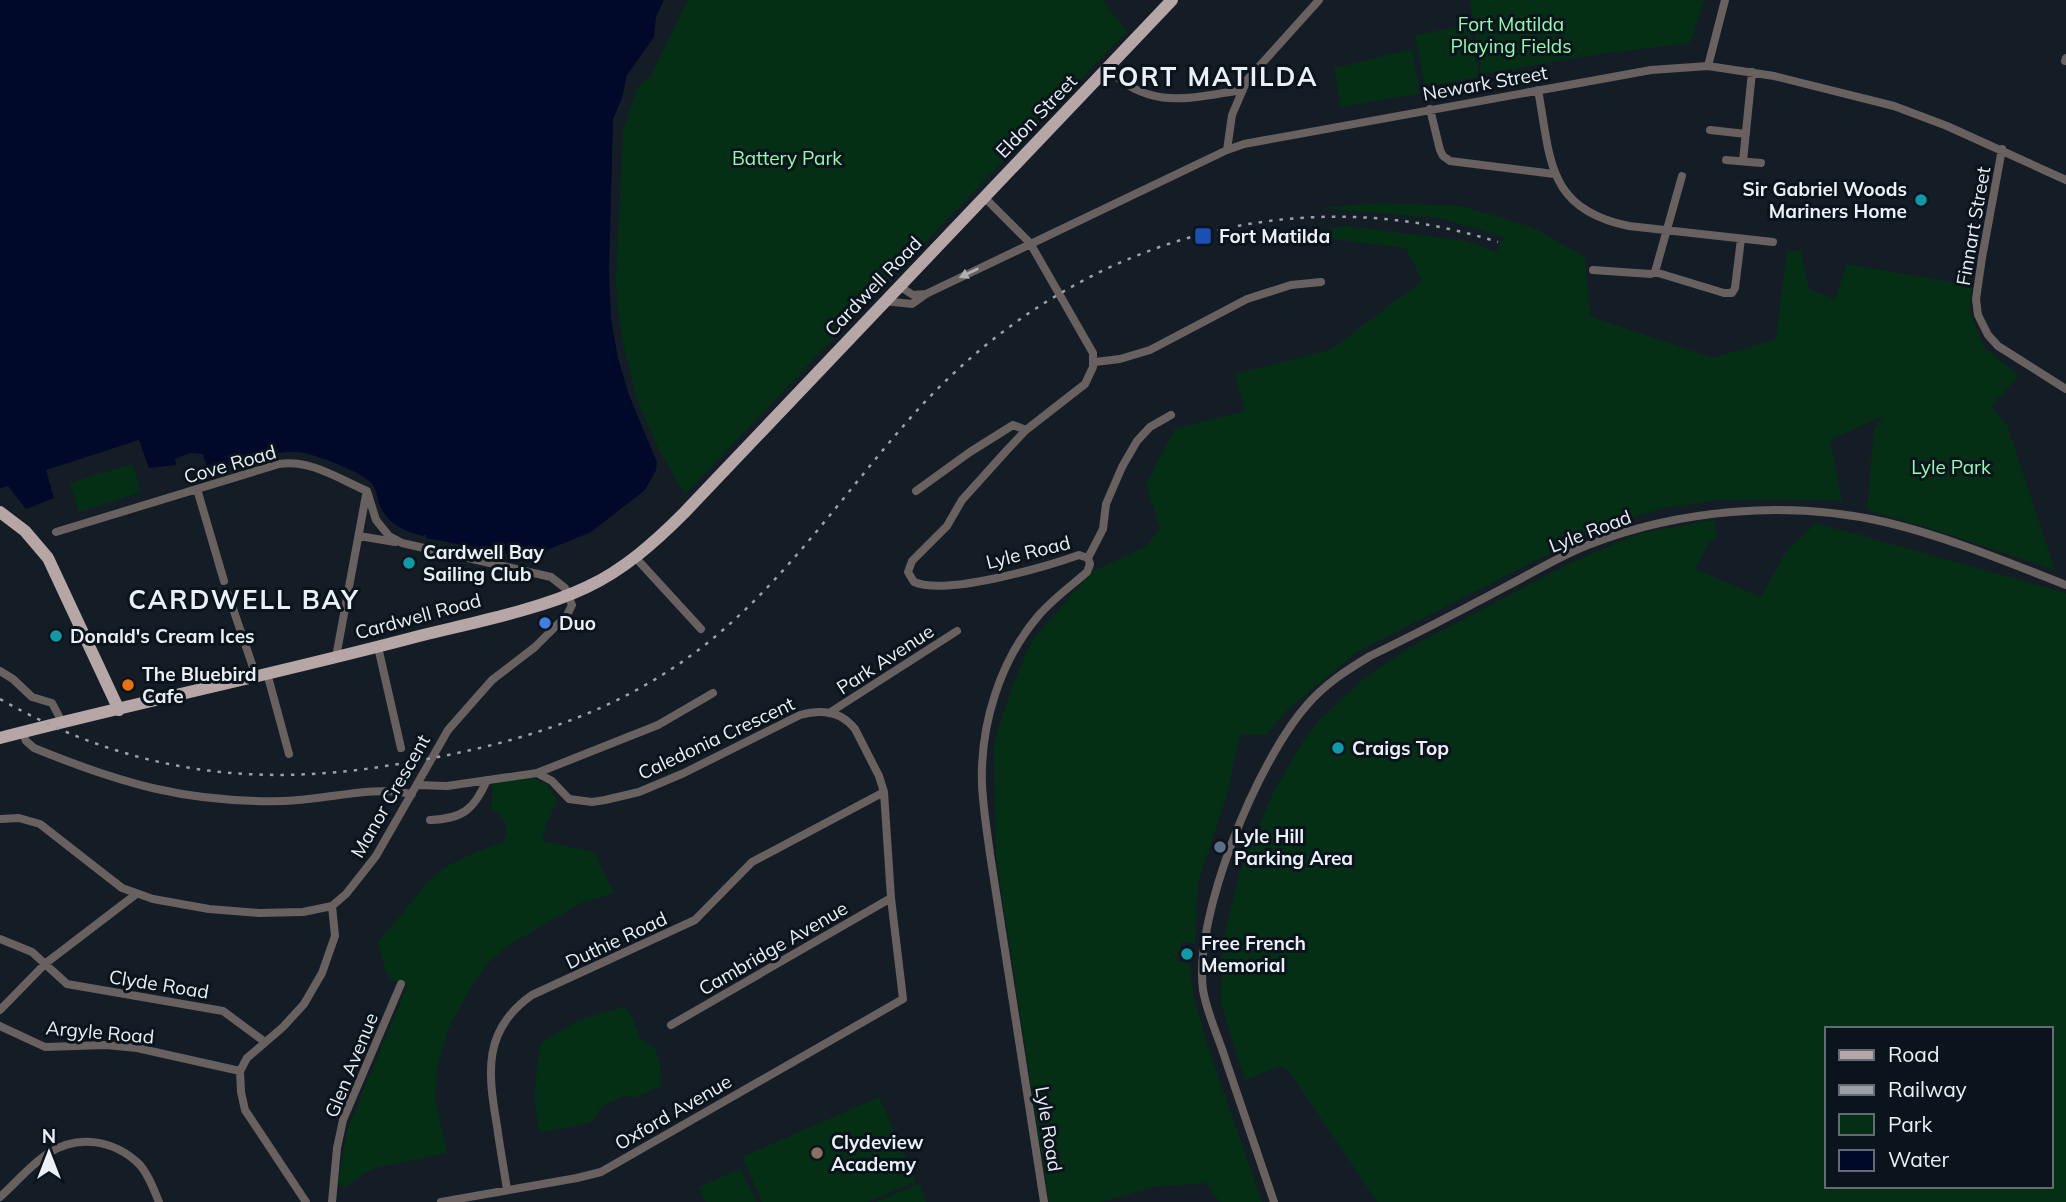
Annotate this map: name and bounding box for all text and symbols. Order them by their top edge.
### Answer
park label: Fort Matilda Playing Fields [1450,12,1572,58]
district label: FORT MATILDA [1102,60,1319,93]
street label: Newark Street [1421,60,1550,106]
street label: Eldon Street [990,69,1082,163]
park label: Battery Park [732,146,842,170]
street label: Finnart Street [1951,164,1995,287]
place label: Sir Gabriel Woods Mariners Home [1743,177,1907,223]
marker: Sir Gabriel Woods Mariners Home [1913,192,1929,208]
place label: Fort Matilda [1219,224,1330,248]
marker: Fort Matilda [1193,226,1213,246]
street label: Cardwell Road [819,231,927,341]
one-way arrow [959,267,979,279]
street label: Cove Road [181,439,279,489]
park label: Lyle Park [1911,455,1991,479]
street label: Lyle Road [1546,504,1634,558]
street label: Lyle Road [983,530,1073,574]
place label: Cardwell Bay Sailing Club [423,540,544,586]
marker: Cardwell Bay Sailing Club [401,555,417,571]
district label: CARDWELL BAY [128,583,360,616]
street label: Cardwell Road [352,588,484,644]
place label: Duo [559,611,596,635]
marker: Duo [537,615,553,631]
street label: Park Avenue [832,619,938,699]
place label: Donald's Cream Ices [70,624,255,648]
marker: Donald's Cream Ices [48,628,64,644]
place label: The Bluebird Cafe [142,662,256,708]
marker: The Bluebird Cafe [120,677,136,693]
street label: Caledonia Crescent [634,691,798,785]
street label: Manor Crescent [345,730,435,862]
place label: Craigs Top [1352,736,1449,760]
marker: Craigs Top [1330,740,1346,756]
place label: Lyle Hill Parking Area [1234,824,1353,870]
marker: Lyle Hill Parking Area [1212,839,1228,855]
street label: Cambridge Avenue [694,896,852,1000]
street label: Duthie Road [561,906,671,974]
place label: Free French Memorial [1201,931,1306,977]
marker: Free French Memorial [1179,946,1195,962]
street label: Clyde Road [107,964,211,1004]
street label: Glen Avenue [319,1009,383,1121]
street label: Argyle Road [45,1015,155,1049]
legend [1825,1027,2052,1188]
text: Road [1888,1041,1939,1067]
street label: Oxford Avenue [610,1069,736,1155]
text: Railway [1888,1076,1967,1102]
street label: Lyle Road [1030,1085,1068,1173]
text: Park [1888,1111,1932,1137]
north arrow [14,1118,84,1188]
text: N [42,1124,56,1148]
place label: Clydeview Academy [831,1130,924,1176]
marker: Clydeview Academy [809,1145,825,1161]
text: Water [1888,1146,1949,1172]

